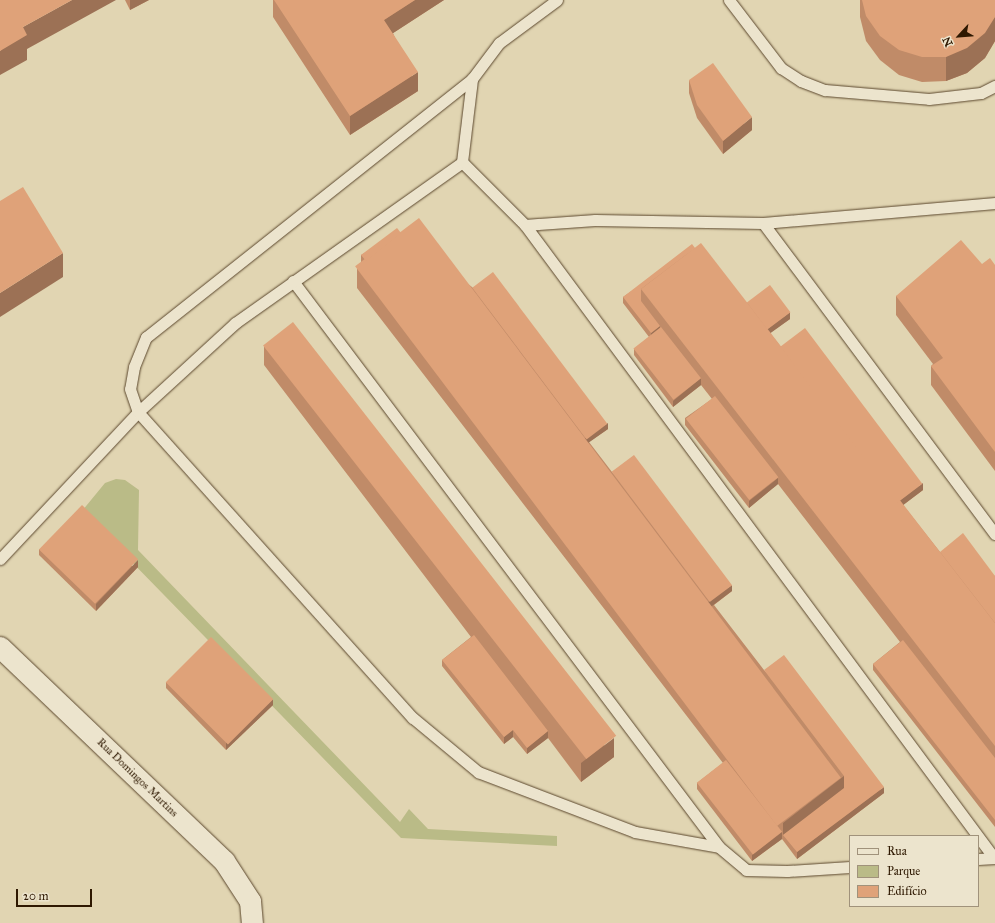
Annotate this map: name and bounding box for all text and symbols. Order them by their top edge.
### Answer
north arrow [939,16,979,56]
text: N [940,34,956,49]
street label: Rua Domingos Martins [94,736,180,820]
legend [849,835,979,907]
text: Rua [887,844,907,858]
text: Parque [887,864,920,878]
scale bar [18,881,94,907]
text: Edifício [887,884,927,898]
text: 20 m [23,889,49,903]

